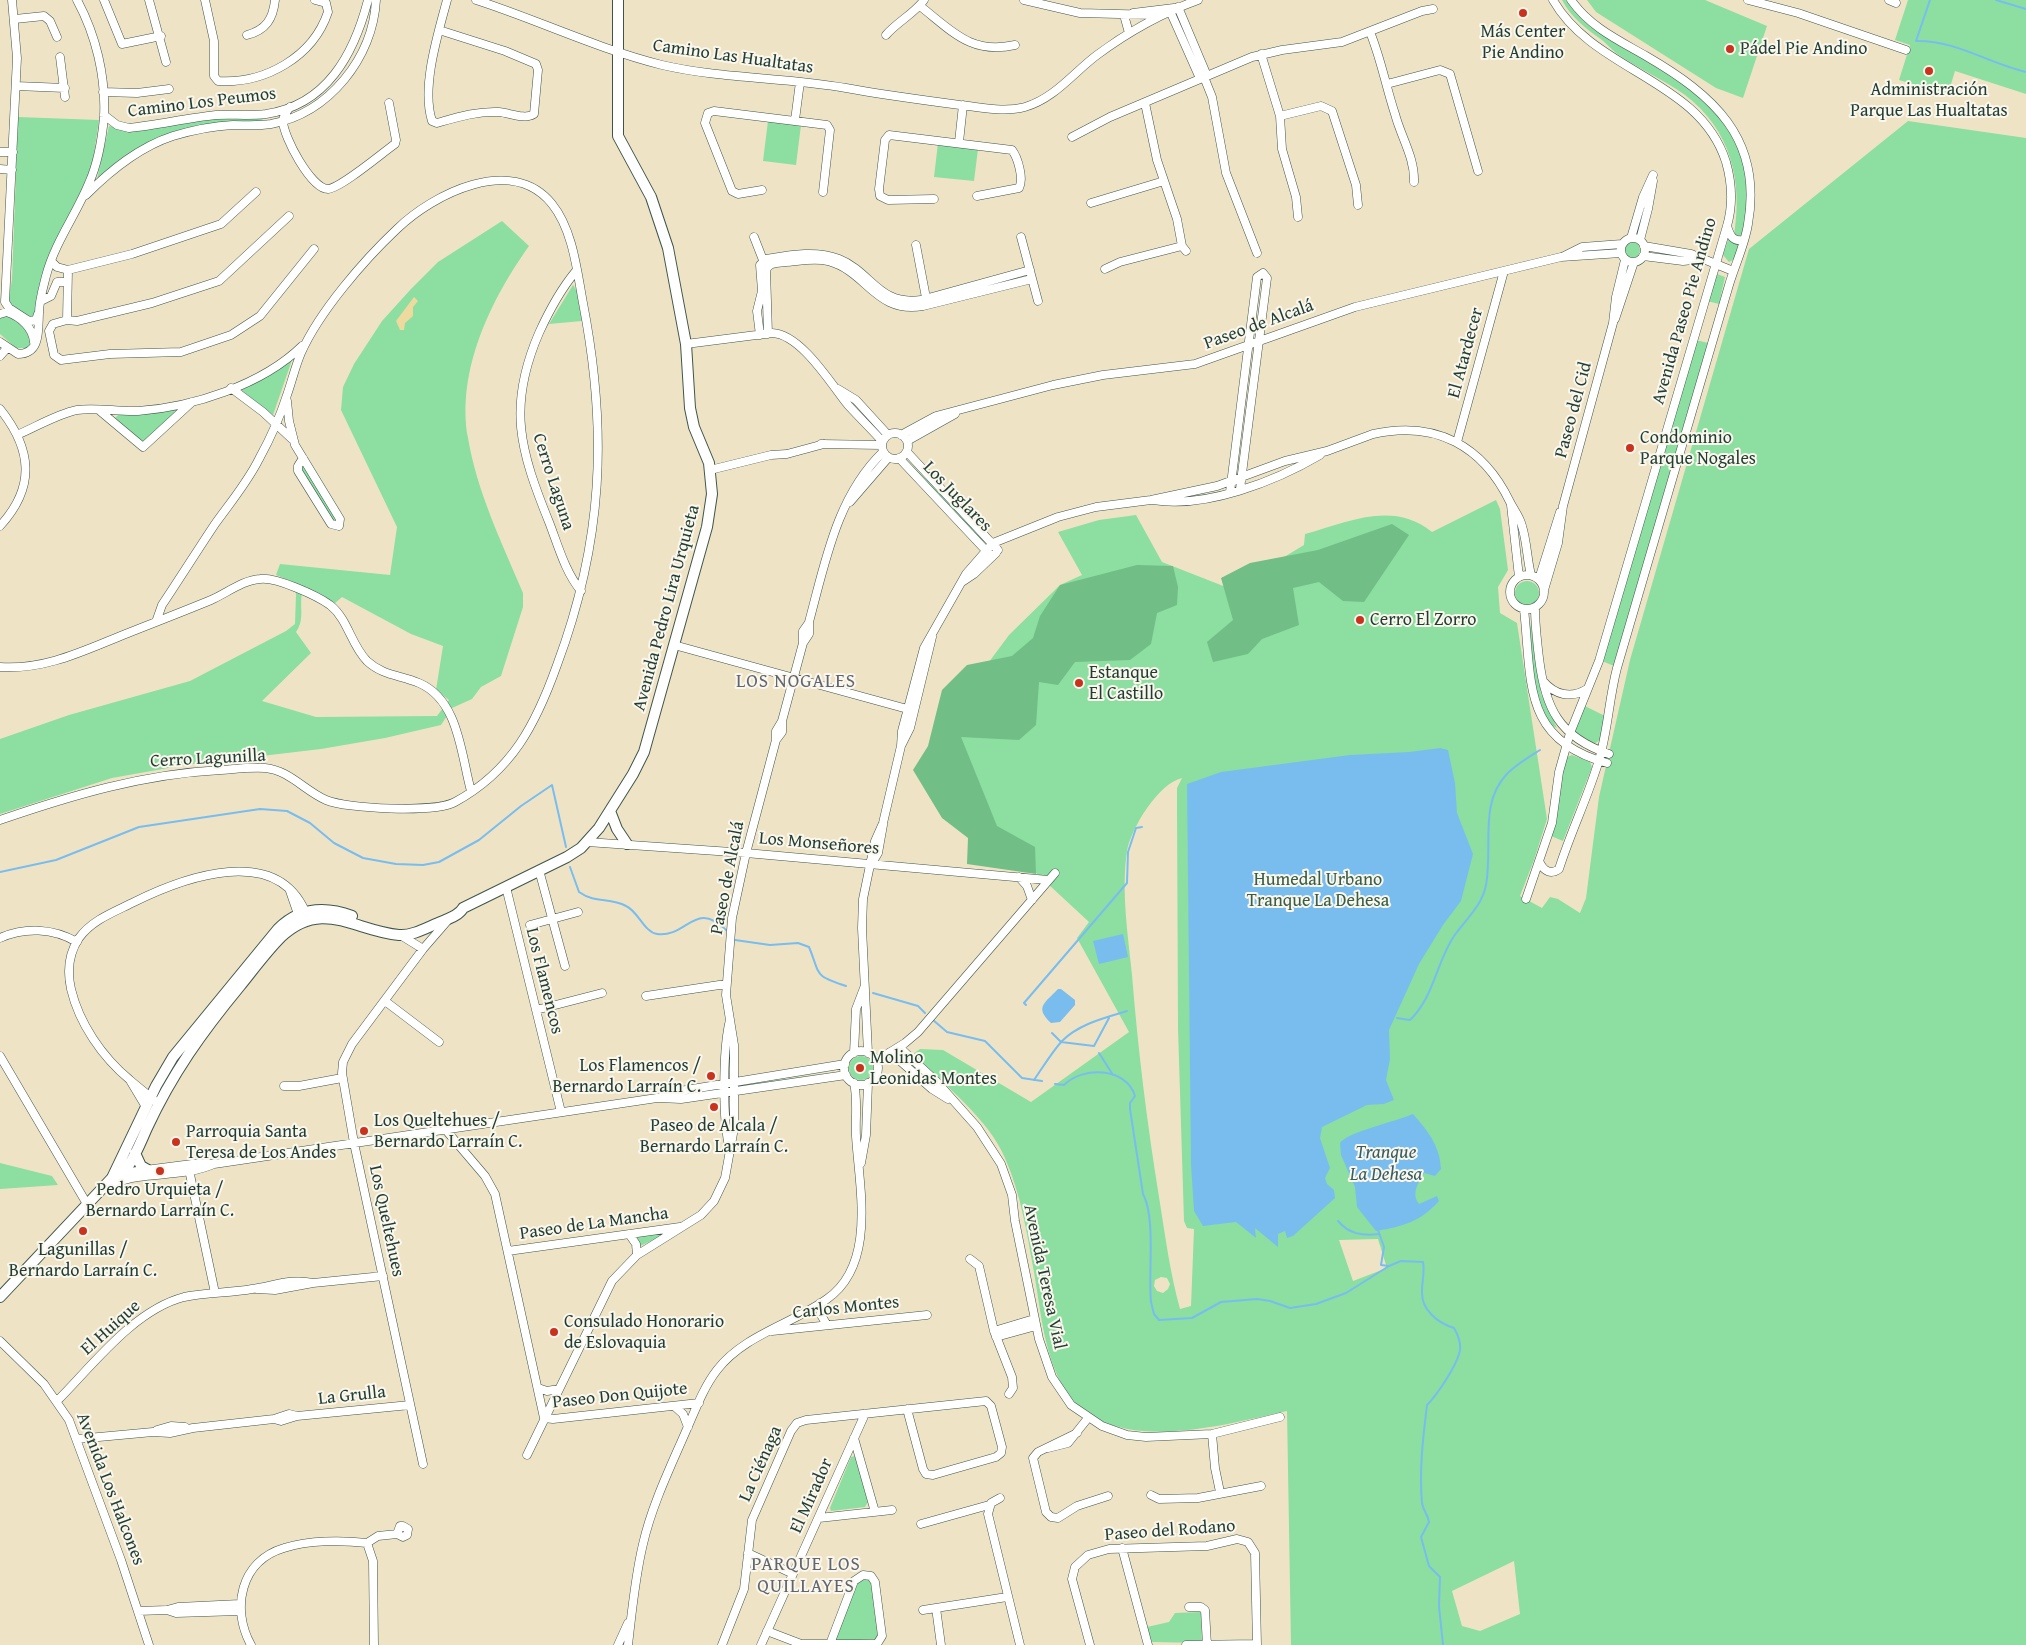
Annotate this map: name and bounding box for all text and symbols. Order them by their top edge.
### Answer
marker: Más Center Pie Andino [1517,7,1529,19]
place label: Más Center Pie Andino [1481,21,1565,64]
street label: Camino Las Hualtatas [651,35,815,79]
place label: Pádel Pie Andino [1740,38,1867,60]
marker: Pádel Pie Andino [1724,43,1736,55]
marker: Administración Parque Las Hualtatas [1923,65,1935,77]
place label: Administración Parque Las Hualtatas [1850,79,2008,122]
street label: Camino Los Peumos [127,83,277,123]
street label: Avenida Paseo Pie Andino [1648,215,1722,407]
street label: Paseo de Alcalá [1201,295,1317,355]
street label: El Atardecer [1444,305,1488,401]
street label: Paseo del Cid [1551,360,1597,460]
place label: Condominio Parque Nogales [1640,427,1756,469]
street label: Cerro Laguna [527,431,579,533]
marker: Condominio Parque Nogales [1624,442,1636,454]
street label: Los Juglares [918,457,996,537]
street label: Avenida Pedro Lira Urquieta [629,503,705,713]
place label: Cerro El Zorro [1370,609,1477,631]
marker: Cerro El Zorro [1354,614,1366,626]
place label: Estanque El Castillo [1089,662,1163,704]
district label: LOS NOGALES [735,671,857,693]
marker: Estanque El Castillo [1073,677,1085,689]
street label: Cerro Lagunilla [150,745,266,773]
street label: Paseo de Alcalá [706,820,750,936]
street label: Los Monseñores [758,828,880,860]
park label: Humedal Urbano Tranque La Dehesa [1247,869,1389,912]
street label: Los Flamencos [520,926,568,1036]
place label: Molino Leonidas Montes [870,1047,997,1090]
place label: Los Flamencos / Bernardo Larraín C. [553,1055,701,1098]
marker: Molino Leonidas Montes [854,1062,866,1074]
marker: Los Flamencos / Bernardo Larraín C. [705,1070,717,1082]
marker: Paseo de Alcala / Bernardo Larraín C. [708,1101,720,1113]
place label: Los Queltehues / Bernardo Larraín C. [374,1110,522,1152]
place label: Paseo de Alcala / Bernardo Larraín C. [640,1115,788,1158]
place label: Parroquia Santa Teresa de Los Andes [186,1121,336,1164]
marker: Los Queltehues / Bernardo Larraín C. [358,1125,370,1137]
marker: Parroquia Santa Teresa de Los Andes [170,1136,182,1148]
water label: Tranque La Dehesa [1350,1142,1422,1186]
street label: Los Queltehues [364,1163,408,1279]
marker: Pedro Urquieta / Bernardo Larraín C. [154,1165,166,1177]
place label: Pedro Urquieta / Bernardo Larraín C. [86,1179,234,1222]
street label: Paseo de La Mancha [518,1203,670,1245]
street label: Avenida Teresa Vial [1018,1203,1070,1351]
marker: Lagunillas / Bernardo Larraín C. [77,1225,89,1237]
place label: Lagunillas / Bernardo Larraín C. [9,1239,157,1282]
street label: Carlos Montes [792,1292,900,1324]
street label: El Huique [77,1296,145,1360]
place label: Consulado Honorario de Eslovaquia [564,1311,724,1354]
marker: Consulado Honorario de Eslovaquia [548,1326,560,1338]
street label: Paseo Don Quijote [551,1378,689,1414]
street label: La Grulla [317,1382,387,1410]
street label: Avenida Los Halcones [71,1410,149,1568]
street label: La Ciénaga [735,1423,787,1505]
street label: El Mirador [786,1455,838,1537]
street label: Paseo del Rodano [1104,1516,1236,1546]
district label: PARQUE LOS QUILLAYES [750,1554,862,1598]

